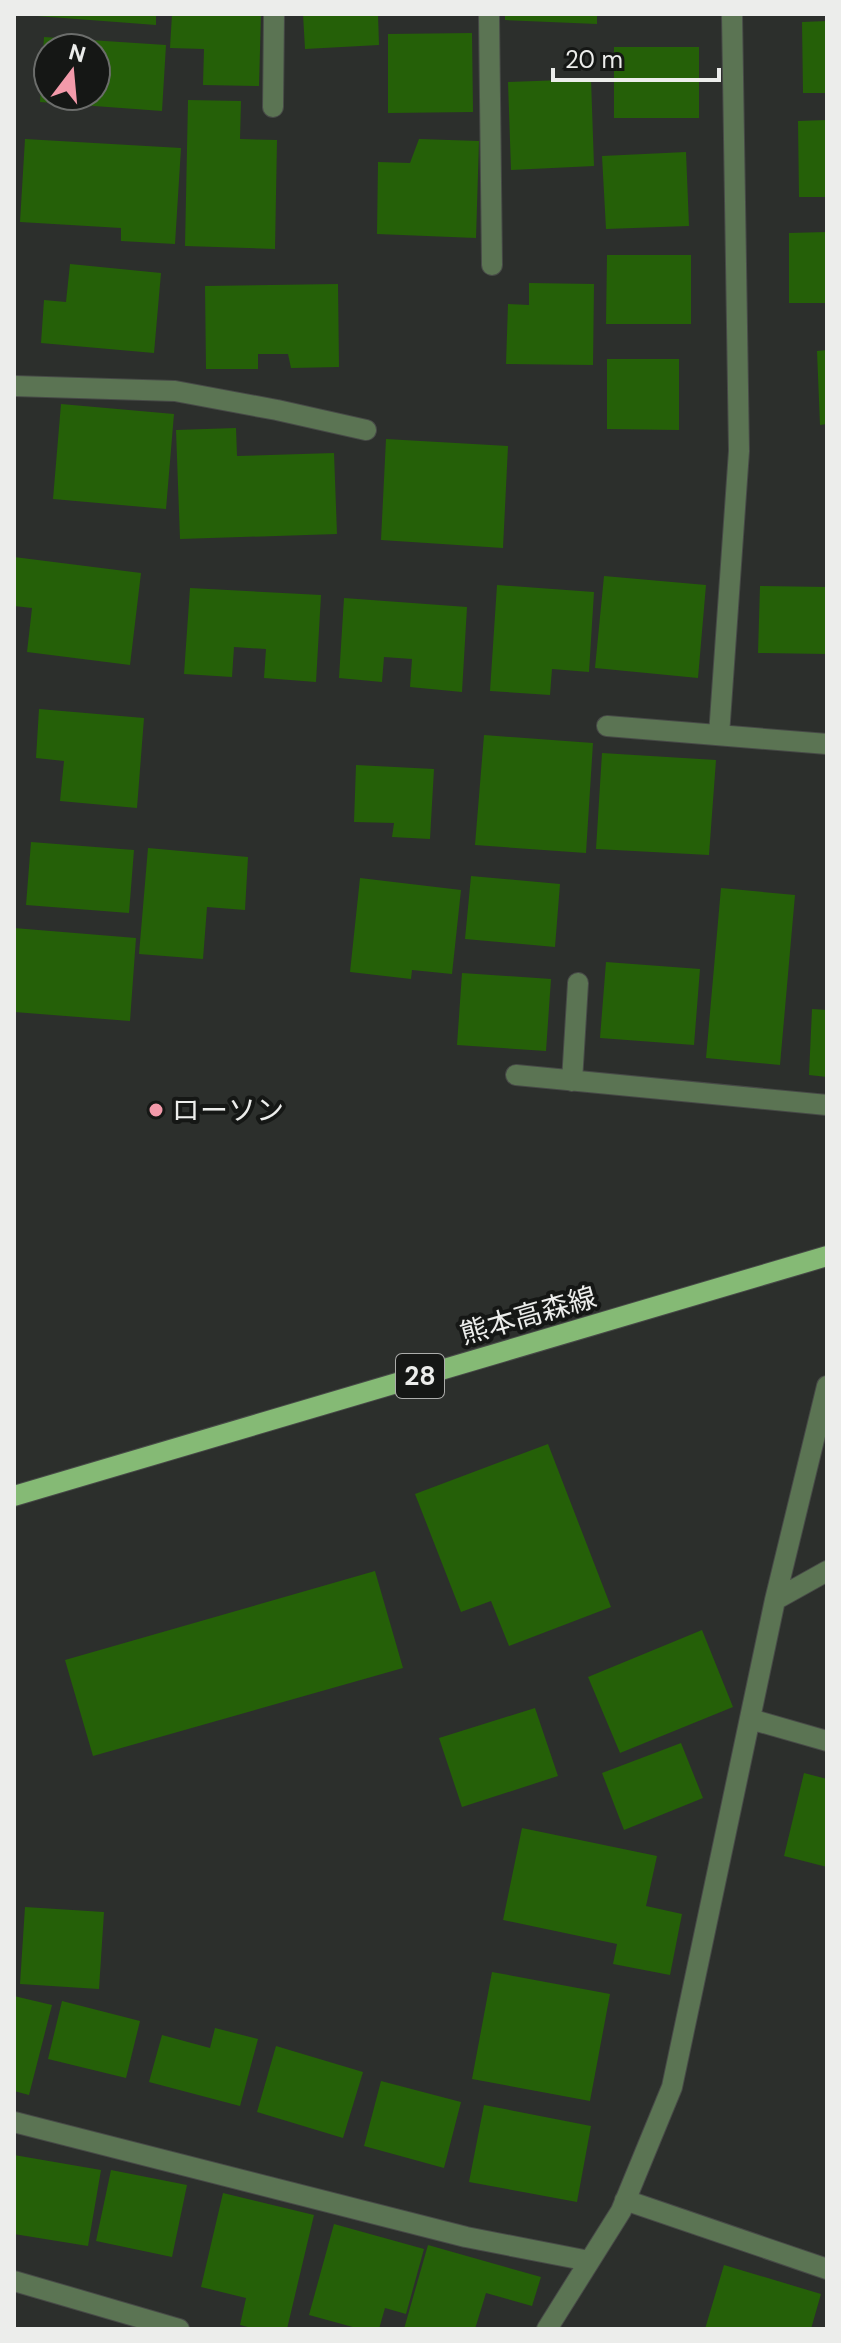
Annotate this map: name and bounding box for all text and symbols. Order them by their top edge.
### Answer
north arrow [32,32,112,112]
scale bar [553,32,719,82]
text: N [66,37,89,69]
text: 20 m [565,44,623,75]
place label: ローソン [172,1092,284,1129]
marker: ローソン [147,1101,165,1119]
street label: 熊本高森線 [456,1278,601,1353]
road number: 28 [396,1354,444,1398]

